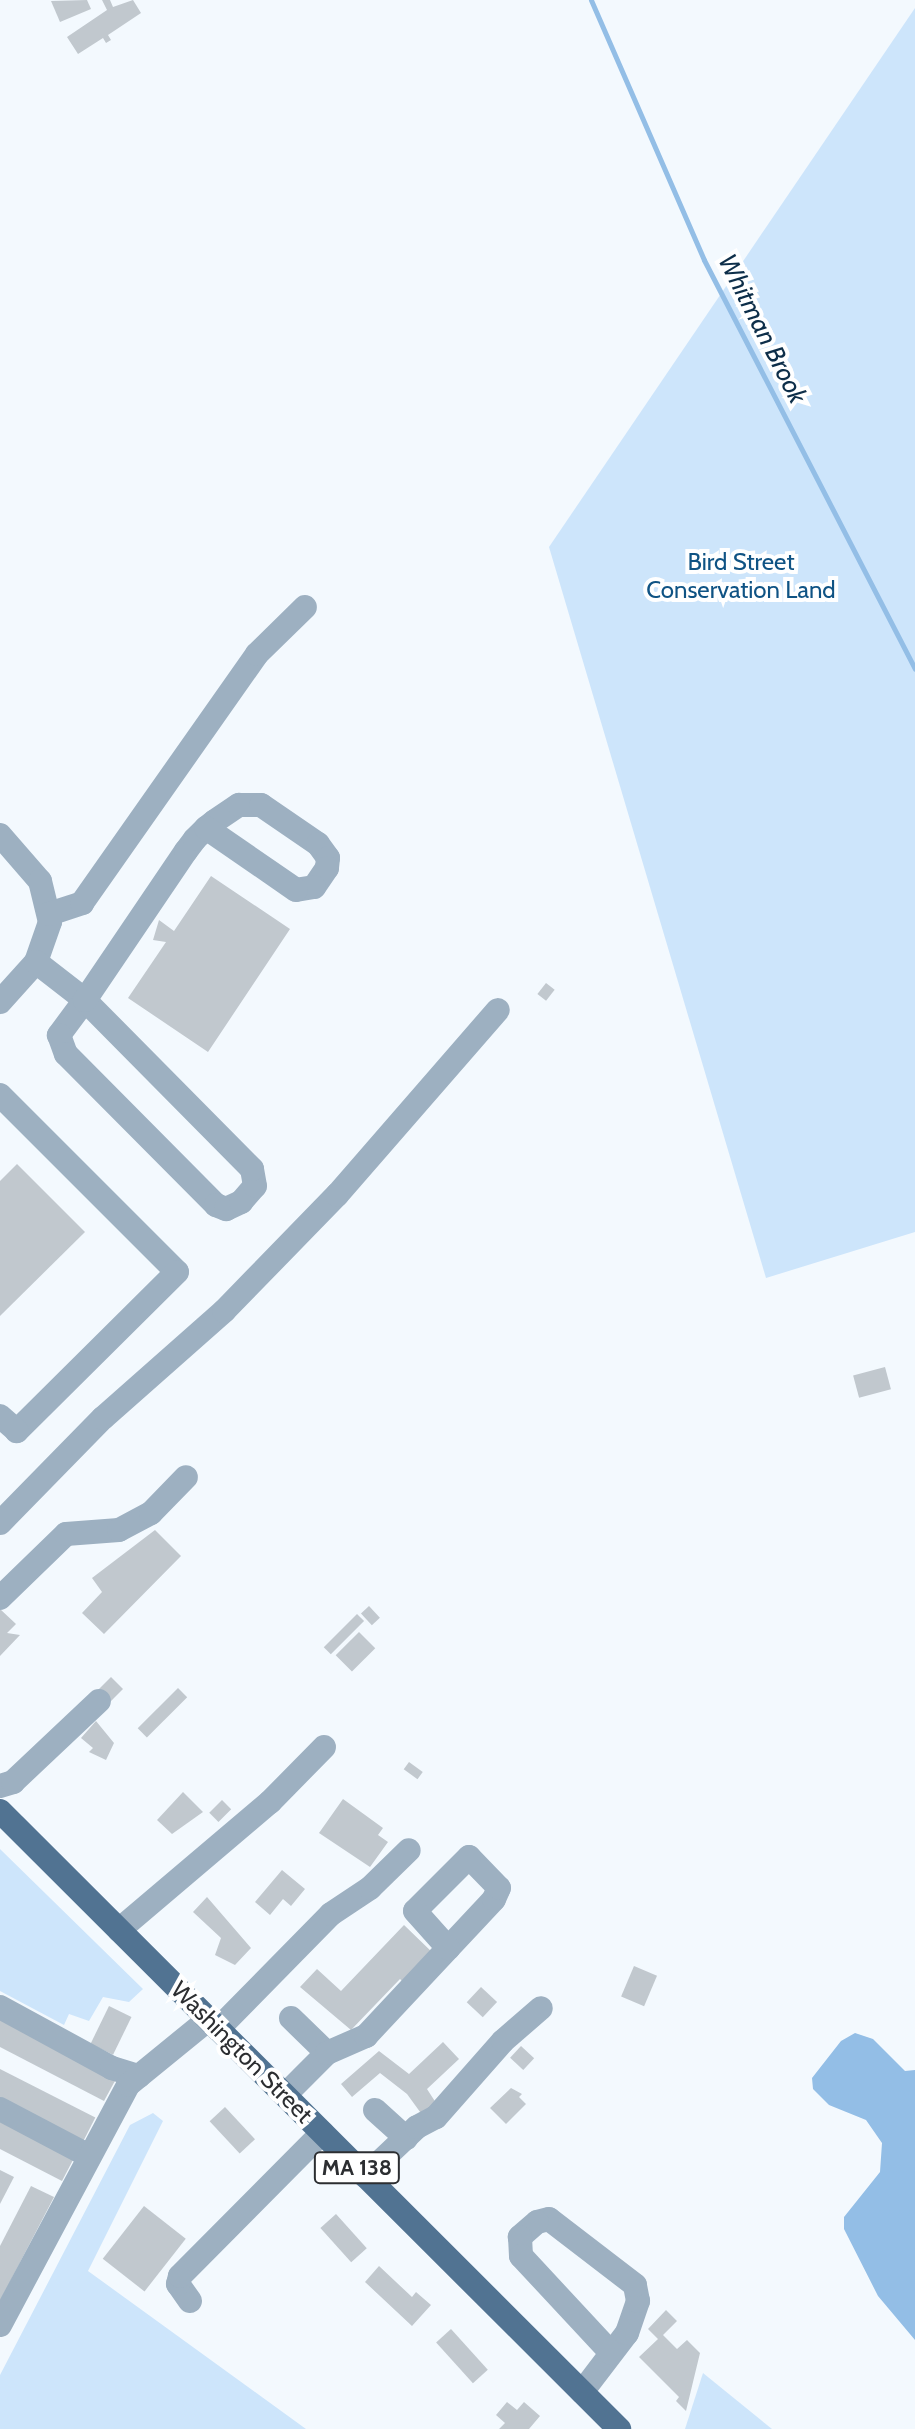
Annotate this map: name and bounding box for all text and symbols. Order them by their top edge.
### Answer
water label: Whitman Brook [711,249,813,409]
park label: Bird Street Conservation Land [646,548,836,604]
street label: Washington Street [165,1975,319,2129]
road number: MA 138 [313,2150,401,2186]

